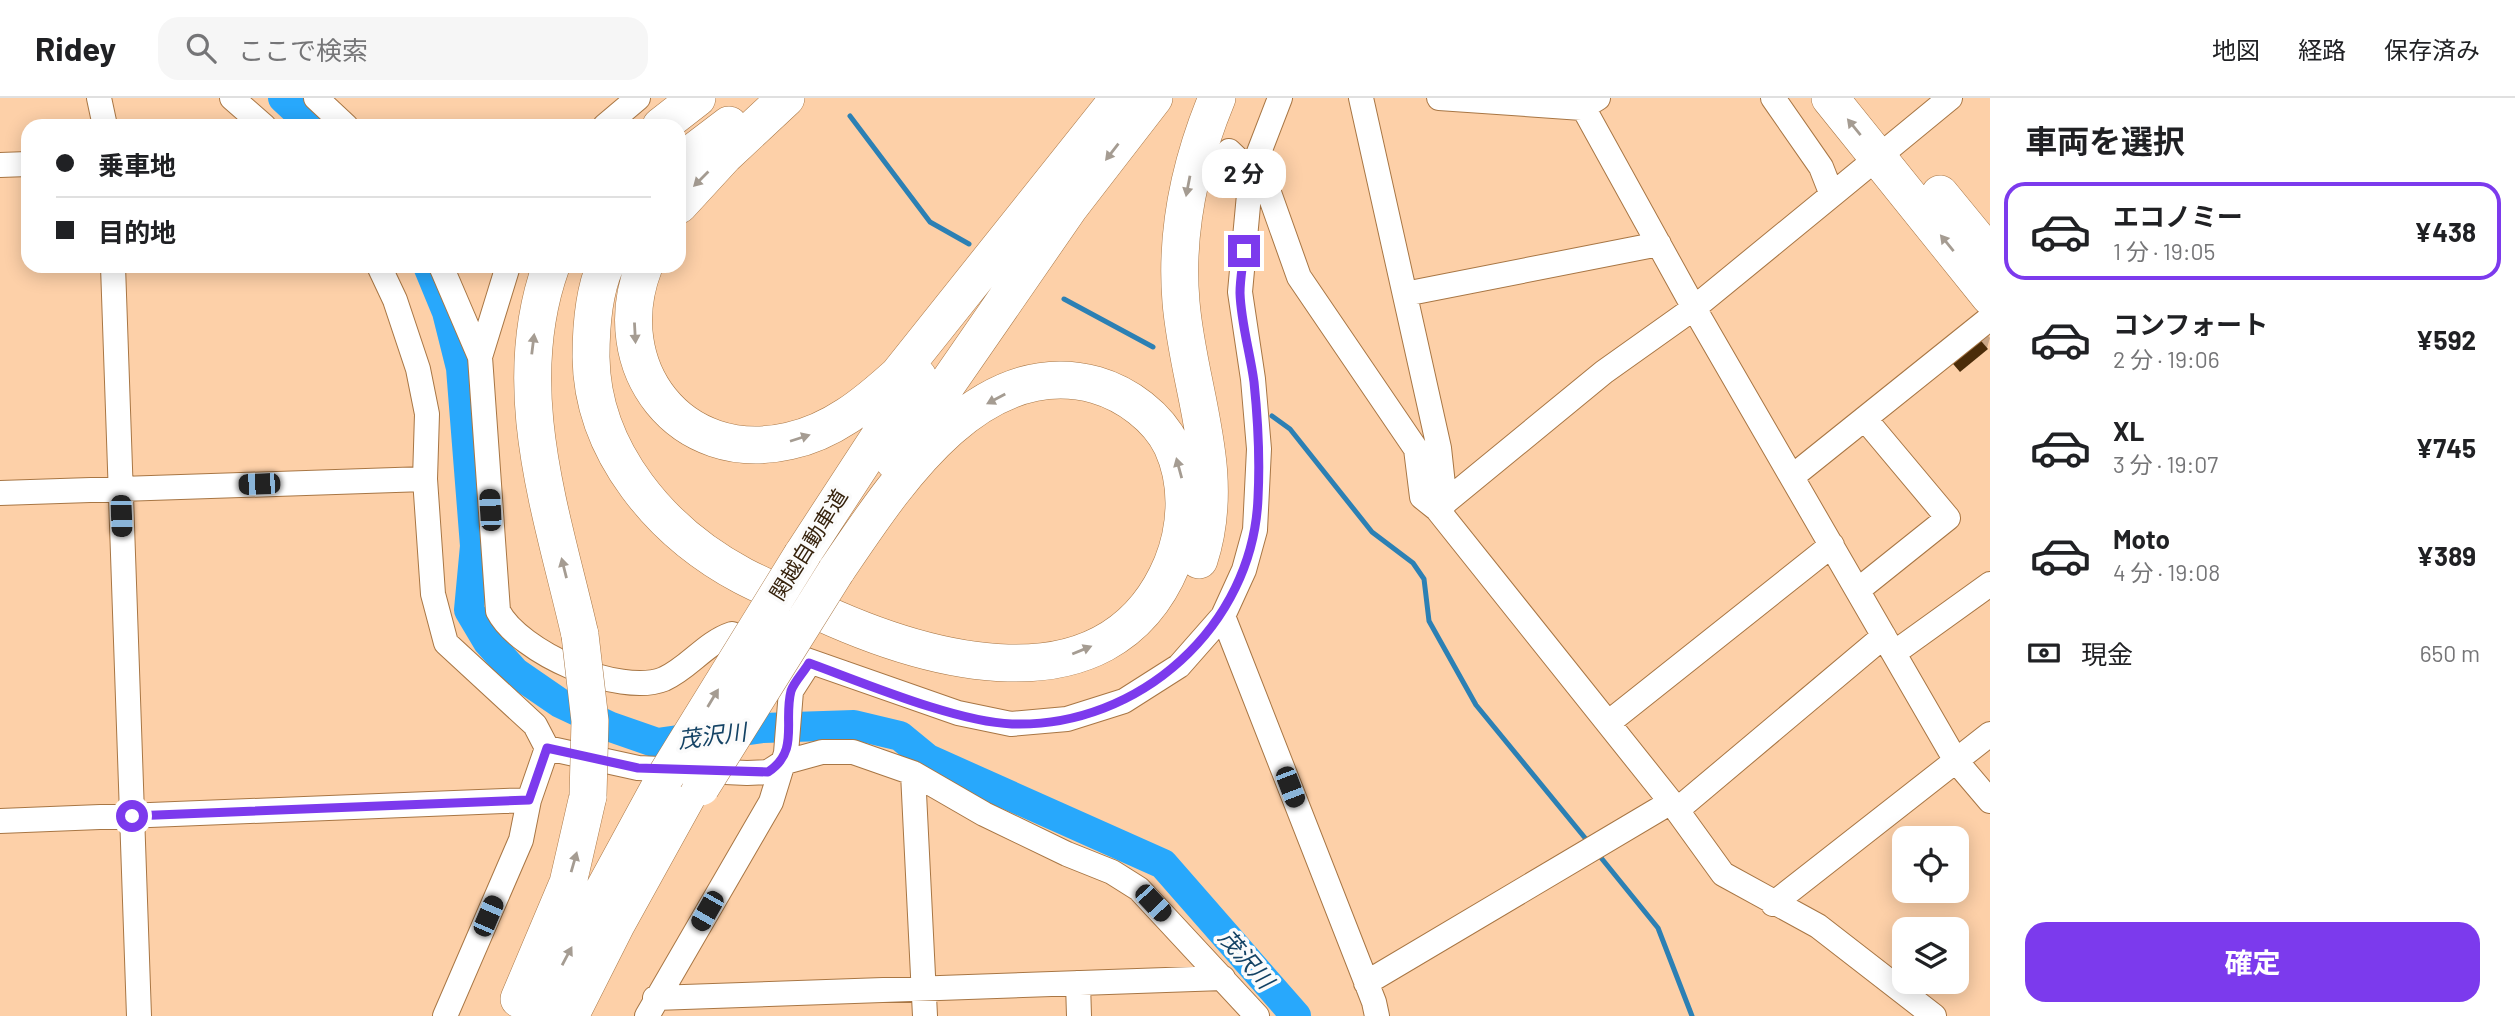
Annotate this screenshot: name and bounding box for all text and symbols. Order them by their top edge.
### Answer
search box [158,17,648,80]
text: Ridey [35,28,116,68]
icon: search [182,29,220,67]
text: ここで検索 [238,34,368,65]
text: 地図 [2212,35,2260,64]
text: 経路 [2298,35,2346,64]
text: 保存済み [2384,35,2480,64]
one-way arrow [1846,119,1861,137]
text: 車両を選択 [2025,121,2185,159]
one-way arrow [1106,143,1120,161]
text: 乗車地 [98,149,176,180]
callout: 2 分 [1202,150,1286,198]
text: 2 分 [1224,159,1264,187]
one-way arrow [693,170,710,187]
one-way arrow [1183,175,1194,197]
icon: car [2029,200,2092,263]
text: エコノミー [2113,200,2243,231]
text: 目的地 [98,216,176,247]
text: ¥438 [2414,216,2476,247]
route end [1228,235,1260,267]
one-way arrow [1940,235,1955,253]
text: 1 分 · 19:05 [2113,237,2215,265]
icon: car [2029,308,2092,371]
text: コンフォート [2113,308,2268,339]
one-way arrow [629,322,640,344]
text: ¥592 [2416,324,2476,355]
one-way arrow [528,333,539,355]
text: 2 分 · 19:06 [2113,345,2220,373]
one-way arrow [985,392,1005,404]
text: XL [2113,415,2144,446]
icon: car [2029,416,2092,479]
one-way arrow [789,432,810,443]
text: ¥745 [2416,432,2476,463]
text: 3 分 · 19:07 [2113,450,2218,478]
one-way arrow [1173,457,1184,479]
car [238,473,281,495]
street label: 関越自動車道 [764,484,852,604]
car [479,488,502,532]
car [110,495,133,537]
text: Moto [2113,523,2170,554]
icon: car [2029,524,2092,587]
text: ¥389 [2416,540,2476,571]
one-way arrow [558,557,569,579]
text: 4 分 · 19:08 [2113,558,2220,586]
icon: cash [2025,634,2063,672]
text: 現金 [2081,638,2133,669]
text: 650 m [2420,639,2480,667]
one-way arrow [1072,645,1093,656]
one-way arrow [707,688,720,707]
water label: 茂沢川 [676,717,751,753]
car [1273,764,1308,810]
route start [116,800,148,832]
map controls [1892,826,1969,994]
button: locate [1892,826,1969,903]
one-way arrow [569,851,579,872]
car [1131,880,1176,926]
car [688,888,727,934]
car [471,893,506,939]
button: layers [1892,917,1969,994]
button: 確定 [2025,922,2480,1002]
water label: 茂沢川 [1214,923,1282,996]
one-way arrow [561,946,573,965]

